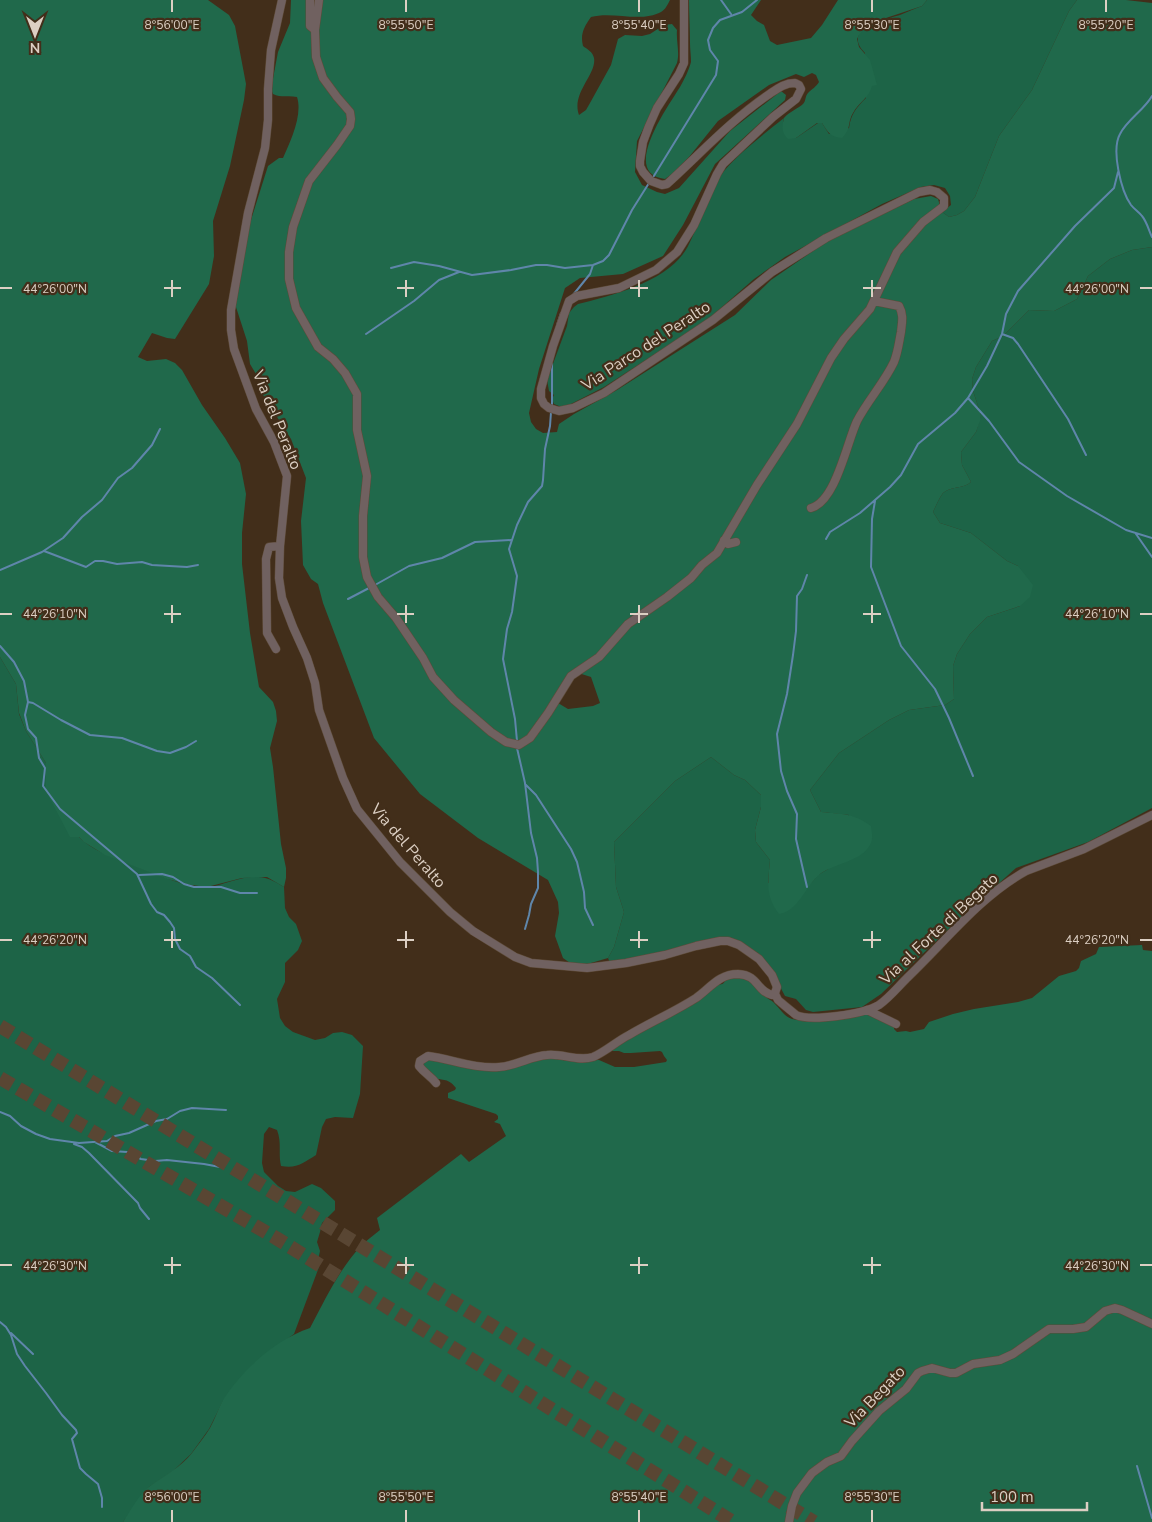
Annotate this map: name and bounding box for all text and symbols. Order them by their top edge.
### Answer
north arrow [10,10,60,60]
text: 8°56'00"E [145,17,199,33]
text: 8°55'50"E [379,17,433,33]
text: 8°55'40"E [612,17,666,33]
text: 8°55'30"E [845,17,899,33]
text: 8°55'20"E [1079,17,1133,33]
text: N [30,38,40,57]
text: 44°26'00"N [23,281,87,297]
text: 44°26'00"N [1065,281,1129,297]
street label: Via Parco del Peralto [576,296,715,396]
street label: Via del Peralto [247,366,307,473]
text: 44°26'10"N [23,606,87,622]
text: 44°26'10"N [1065,606,1129,622]
street label: Via del Peralto [364,798,451,893]
street label: Via al Forte di Begato [874,868,1003,991]
text: 44°26'20"N [23,932,87,948]
text: 44°26'20"N [1065,932,1129,948]
text: 44°26'30"N [23,1258,87,1274]
text: 44°26'30"N [1065,1258,1129,1274]
street label: Via Begato [839,1361,910,1434]
scale bar [982,1480,1087,1512]
text: 100 m [990,1487,1034,1507]
text: 8°56'00"E [145,1489,199,1505]
text: 8°55'50"E [379,1489,433,1505]
text: 8°55'40"E [612,1489,666,1505]
text: 8°55'30"E [845,1489,899,1505]

